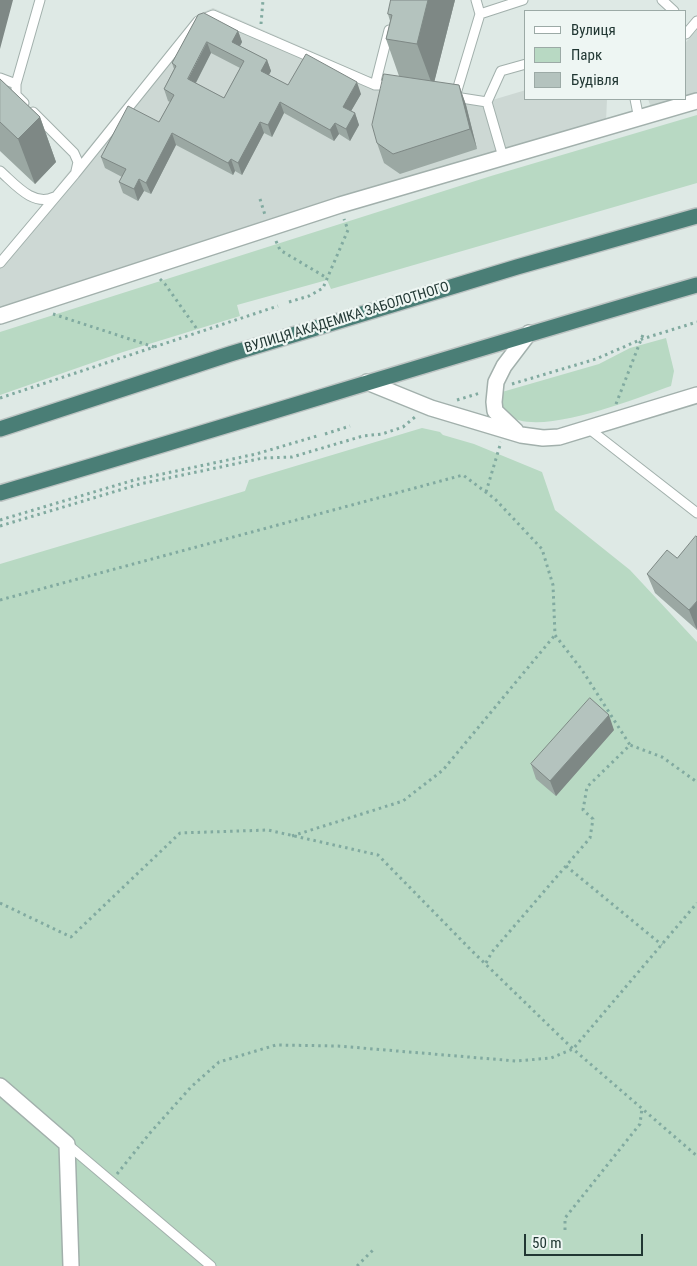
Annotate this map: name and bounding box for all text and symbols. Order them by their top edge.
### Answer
legend [524,10,687,100]
text: Вулиця [571,21,616,39]
text: Парк [571,46,602,64]
text: Будівля [571,71,619,89]
street label: ВУЛИЦЯ АКАДЕМІКА ЗАБОЛОТНОГО [243,279,451,357]
scale bar [527,1224,646,1256]
text: 50 m [532,1234,562,1252]

